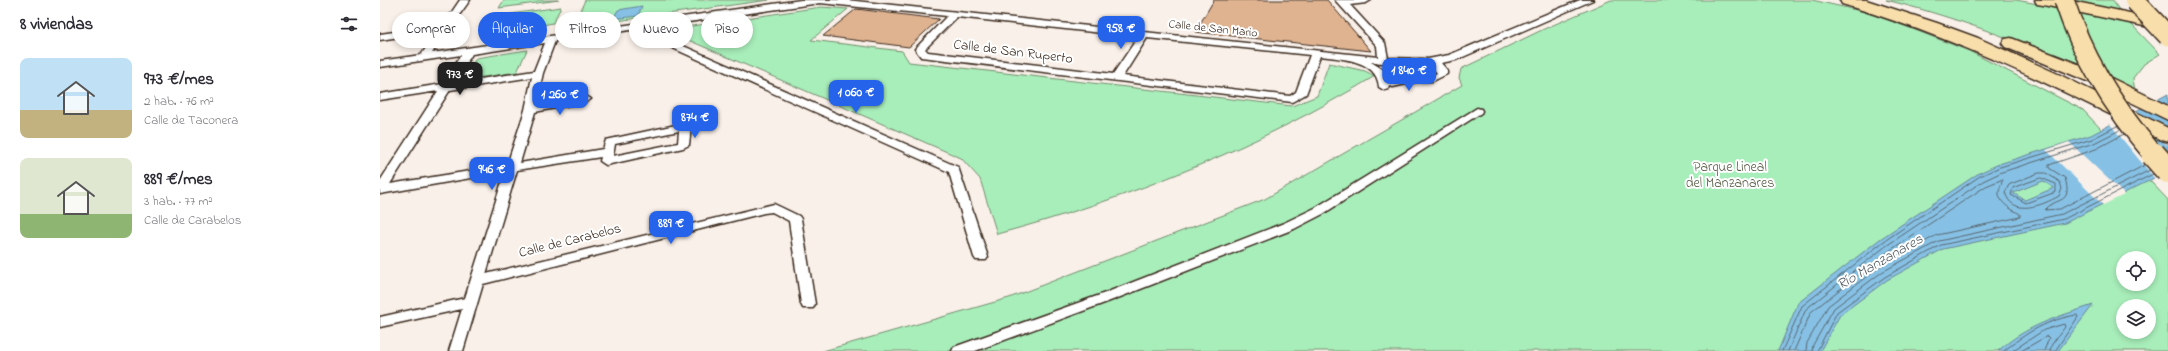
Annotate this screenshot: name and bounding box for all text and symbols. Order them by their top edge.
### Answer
text: 8 viviendas [20,12,93,37]
chip: Comprar [392,12,470,48]
chip: Alquilar [478,12,547,48]
chip: Filtros [555,12,621,48]
chip: Nuevo [629,12,693,48]
chip: Piso [701,12,753,48]
icon: filters [338,13,360,35]
street label: Calle de San Mario [1168,15,1258,43]
pin: 958 € [1093,16,1149,50]
text: 958 € [1107,19,1135,38]
street label: Calle de San Ruperto [952,34,1074,70]
pin: 1 840 € [1372,58,1446,92]
text: 1 840 € [1391,61,1427,80]
pin: 973 € [432,62,488,96]
text: 973 € [447,65,473,84]
text: 973 €/mes [144,67,214,92]
icon: home [52,74,100,122]
pin: 1 060 € [819,80,893,114]
pin: 1 260 € [523,82,597,116]
text: 1 060 € [838,83,874,102]
text: 1 260 € [541,85,579,104]
text: 2 hab. · 76 m² [144,92,214,111]
pin: 874 € [667,105,723,139]
text: 874 € [681,108,709,127]
text: Calle de Taconera [144,111,238,130]
pin: 946 € [464,157,520,191]
park label: Parque Lineal del Manzanares [1686,157,1774,194]
text: 946 € [478,160,506,179]
text: 889 €/mes [144,167,213,192]
icon: home [52,174,100,222]
text: 3 hab. · 77 m² [144,192,213,211]
text: Calle de Carabelos [144,211,241,230]
pin: 889 € [643,211,699,245]
text: 889 € [658,214,684,233]
street label: Calle de Carabelos [517,218,623,264]
water label: Río Manzanares [1833,228,1927,296]
map controls [2116,251,2156,339]
button: locate [2116,251,2156,291]
button: layers [2116,299,2156,339]

